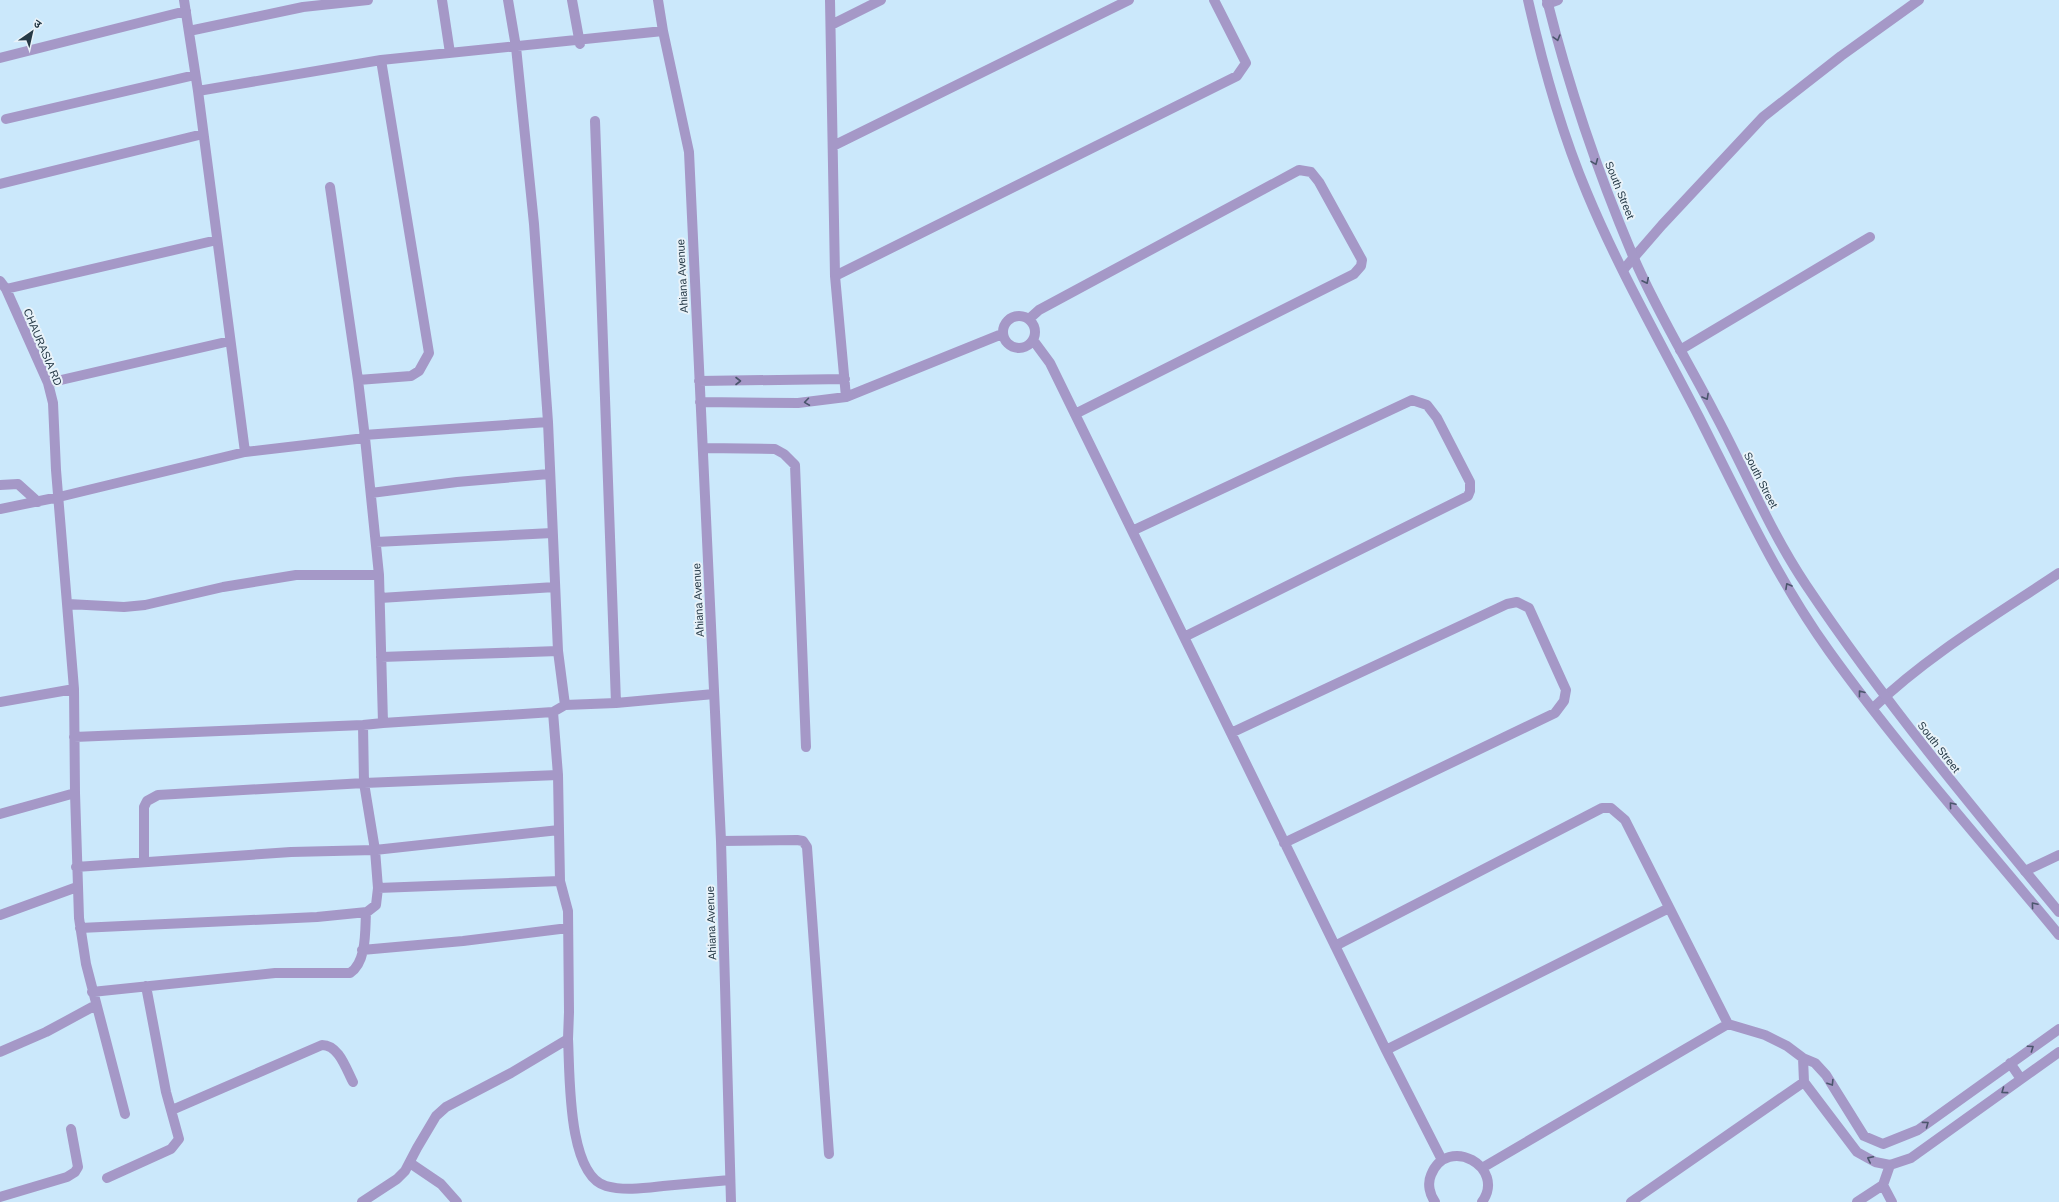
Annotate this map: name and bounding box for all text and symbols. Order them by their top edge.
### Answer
north arrow [12,12,52,52]
text: उ [32,17,44,31]
one-way arrow [1552,34,1561,41]
one-way arrow [1591,158,1599,165]
street label: South Street [1603,159,1637,221]
street label: Ahiana Avenue [674,239,690,313]
one-way arrow [1641,277,1649,285]
street label: CHAURASIA RD [21,307,65,387]
one-way arrow [735,377,741,385]
one-way arrow [1701,393,1708,400]
one-way arrow [804,397,810,406]
street label: South Street [1742,450,1780,510]
street label: Ahiana Avenue [690,563,706,637]
one-way arrow [1785,583,1792,590]
one-way arrow [1859,690,1866,697]
street label: South Street [1915,719,1963,775]
one-way arrow [1949,802,1956,809]
street label: Ahiana Avenue [704,886,718,960]
one-way arrow [2032,902,2039,910]
one-way arrow [2027,1045,2034,1053]
one-way arrow [1826,1079,1834,1086]
one-way arrow [2002,1086,2009,1093]
one-way arrow [1921,1122,1928,1129]
one-way arrow [1867,1156,1874,1164]

